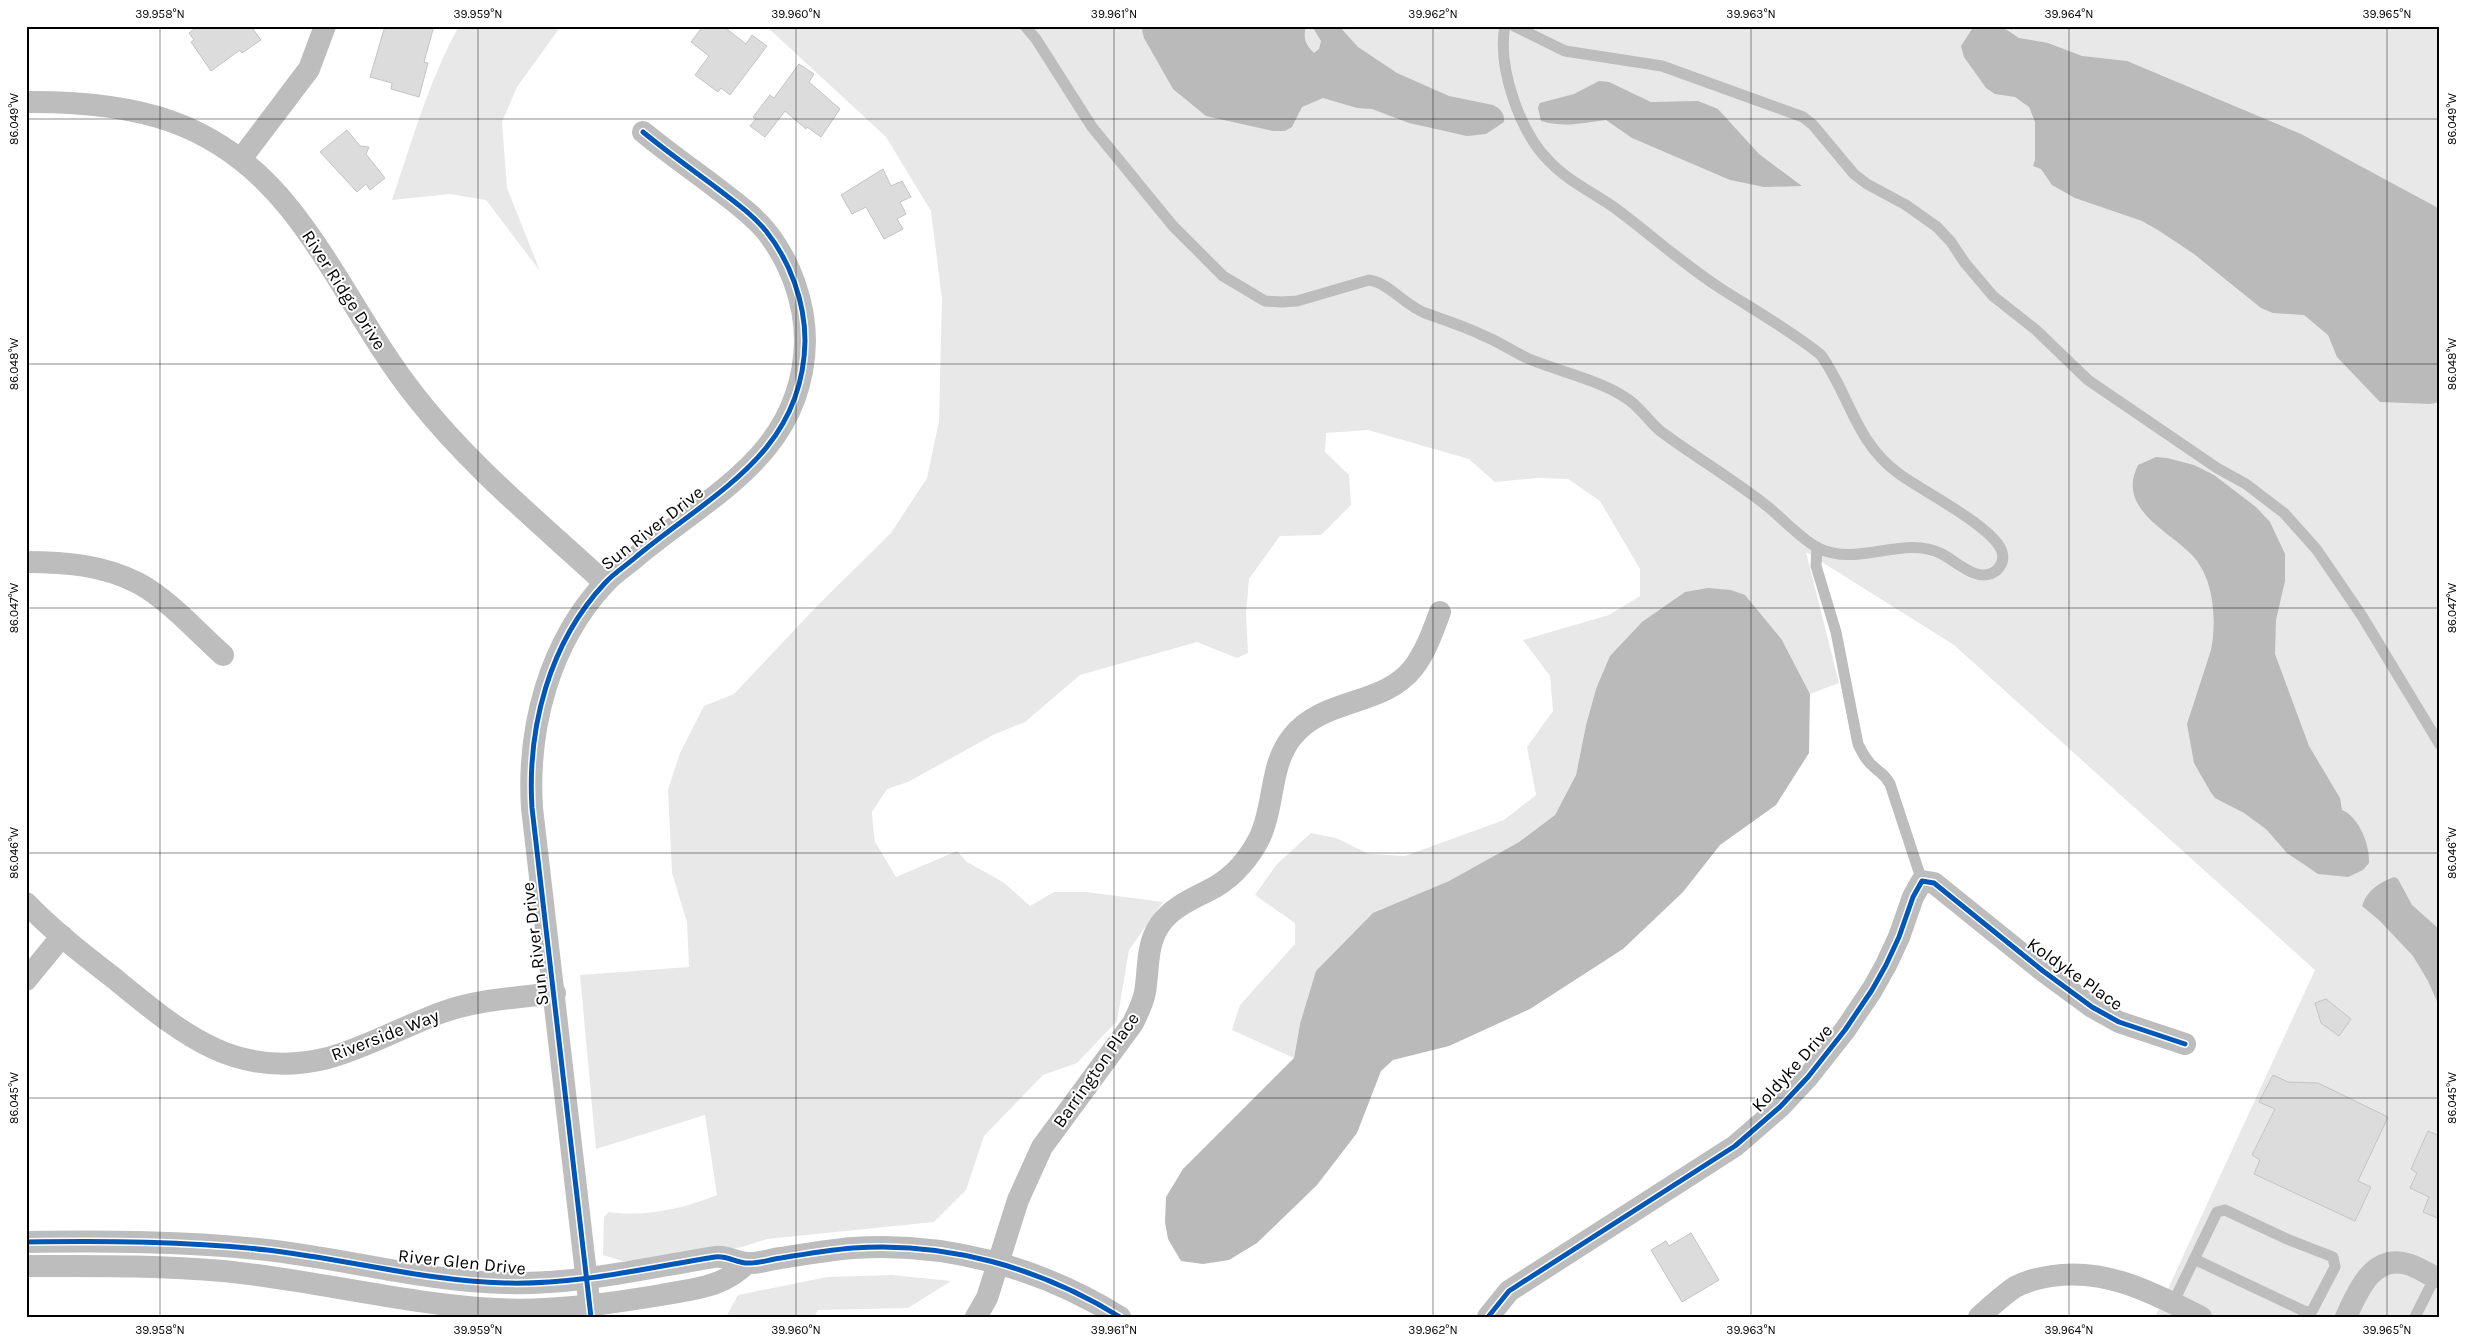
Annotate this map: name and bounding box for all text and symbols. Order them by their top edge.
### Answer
text: 39.958°N [135,7,185,21]
text: 39.959°N [453,7,503,21]
text: 39.960°N [771,7,821,21]
text: 39.961°N [1091,7,1137,21]
text: 39.962°N [1408,7,1458,21]
text: 39.963°N [1726,7,1776,21]
text: 39.964°N [2044,7,2094,21]
text: 39.965°N [2362,7,2412,21]
text: 86.049°W [7,93,21,145]
text: 86.049°W [2445,93,2459,145]
street label: River Ridge Drive [297,226,391,354]
text: 86.048°W [7,338,21,390]
text: 86.048°W [2445,338,2459,390]
street label: Sun River Drive [596,481,708,575]
text: 86.047°W [7,582,21,633]
text: 86.047°W [2445,582,2459,633]
text: 86.046°W [7,827,21,879]
text: 86.046°W [2445,827,2459,879]
street label: Sun River Drive [517,881,553,1007]
street label: Koldyke Place [2023,933,2127,1015]
street label: Riverside Way [328,1004,443,1066]
street label: Barrington Place [1048,1008,1144,1132]
street label: Koldyke Drive [1747,1020,1837,1116]
text: 86.045°W [7,1072,21,1124]
text: 86.045°W [2445,1072,2459,1124]
street label: River Glen Drive [397,1244,527,1280]
text: 39.958°N [135,1323,185,1337]
text: 39.959°N [453,1323,503,1337]
text: 39.960°N [771,1323,821,1337]
text: 39.961°N [1091,1323,1137,1337]
text: 39.962°N [1408,1323,1458,1337]
text: 39.963°N [1726,1323,1776,1337]
text: 39.964°N [2044,1323,2094,1337]
text: 39.965°N [2362,1323,2412,1337]

